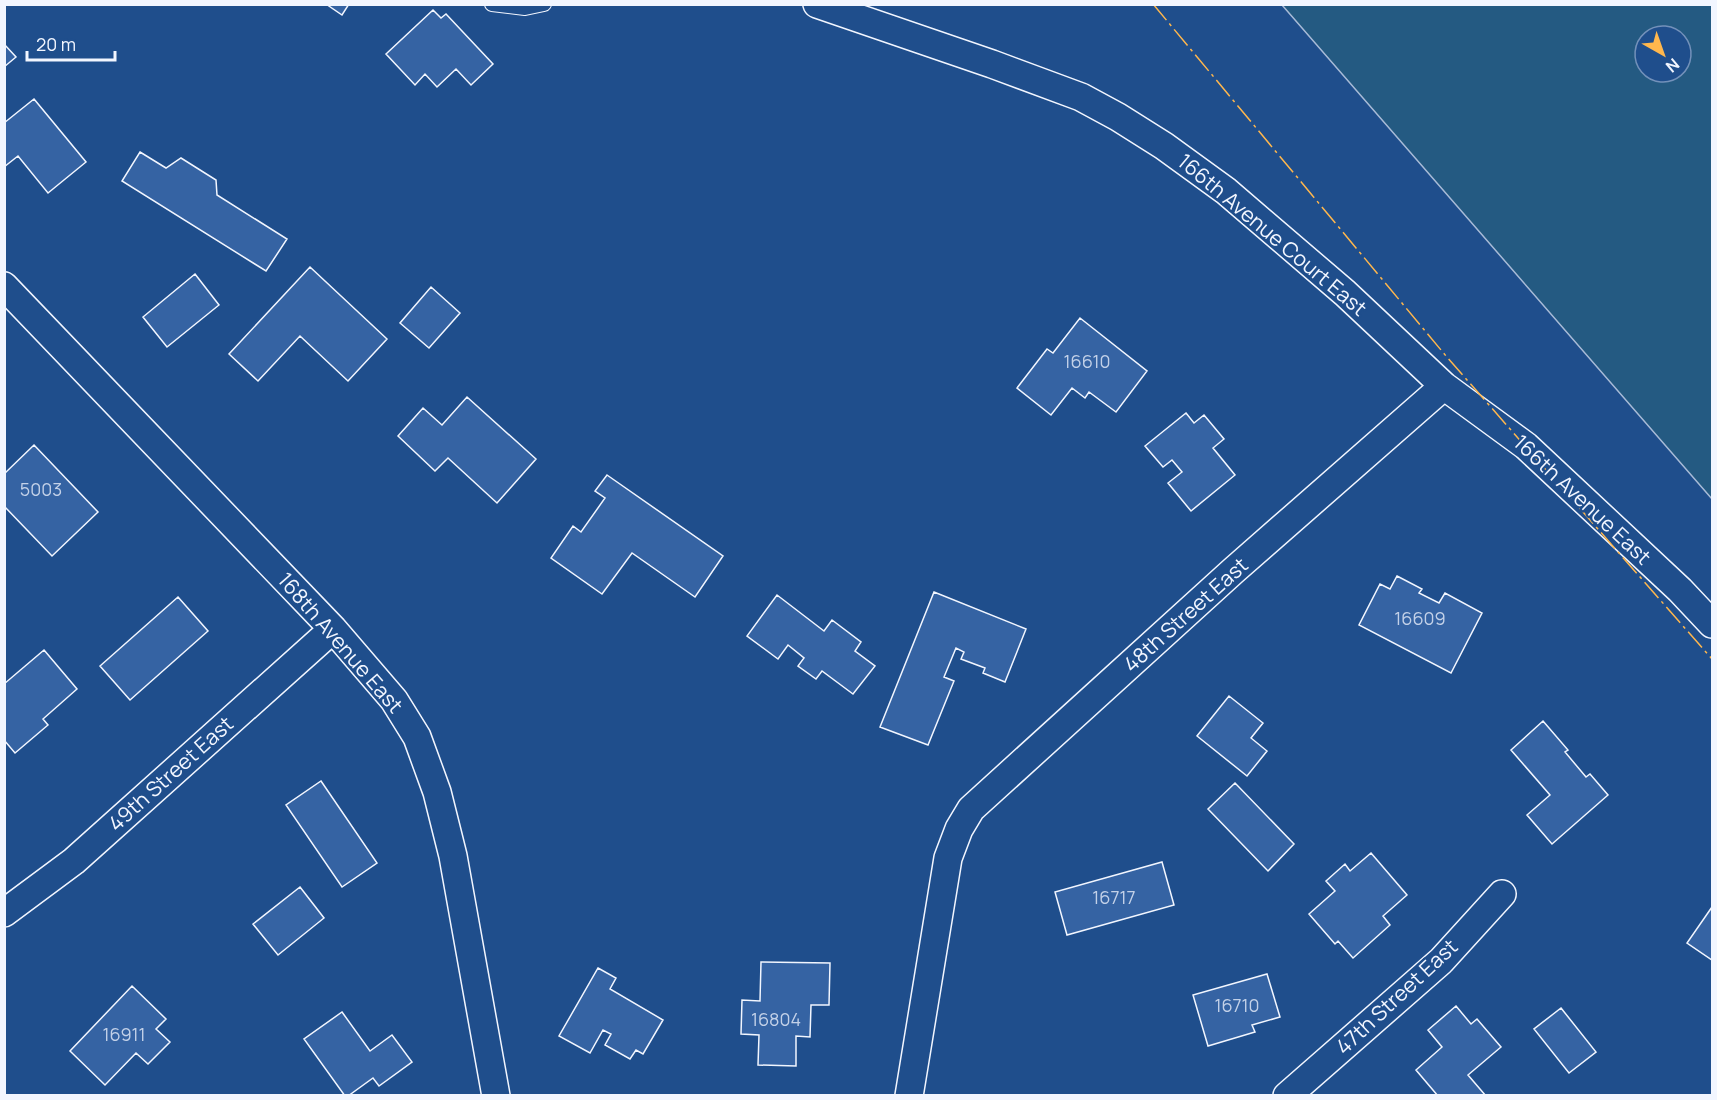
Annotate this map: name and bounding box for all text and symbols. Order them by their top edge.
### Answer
scale bar [27,24,116,62]
north arrow [1633,24,1693,84]
text: 20 m [36,32,76,56]
text: N [1661,53,1684,78]
street label: 166th Avenue Court East [1172,147,1373,322]
house number: 16610 [1063,349,1111,373]
street label: 166th Avenue East [1508,428,1658,570]
house number: 5003 [20,477,62,501]
street label: 48th Street East [1117,551,1254,678]
street label: 168th Avenue East [272,566,410,719]
house number: 16609 [1394,606,1446,630]
street label: 49th Street East [102,710,239,837]
house number: 16717 [1092,885,1136,909]
street label: 47th Street East [1329,933,1463,1060]
house number: 16710 [1214,993,1260,1017]
house number: 16804 [751,1007,801,1031]
house number: 16911 [102,1022,146,1046]

